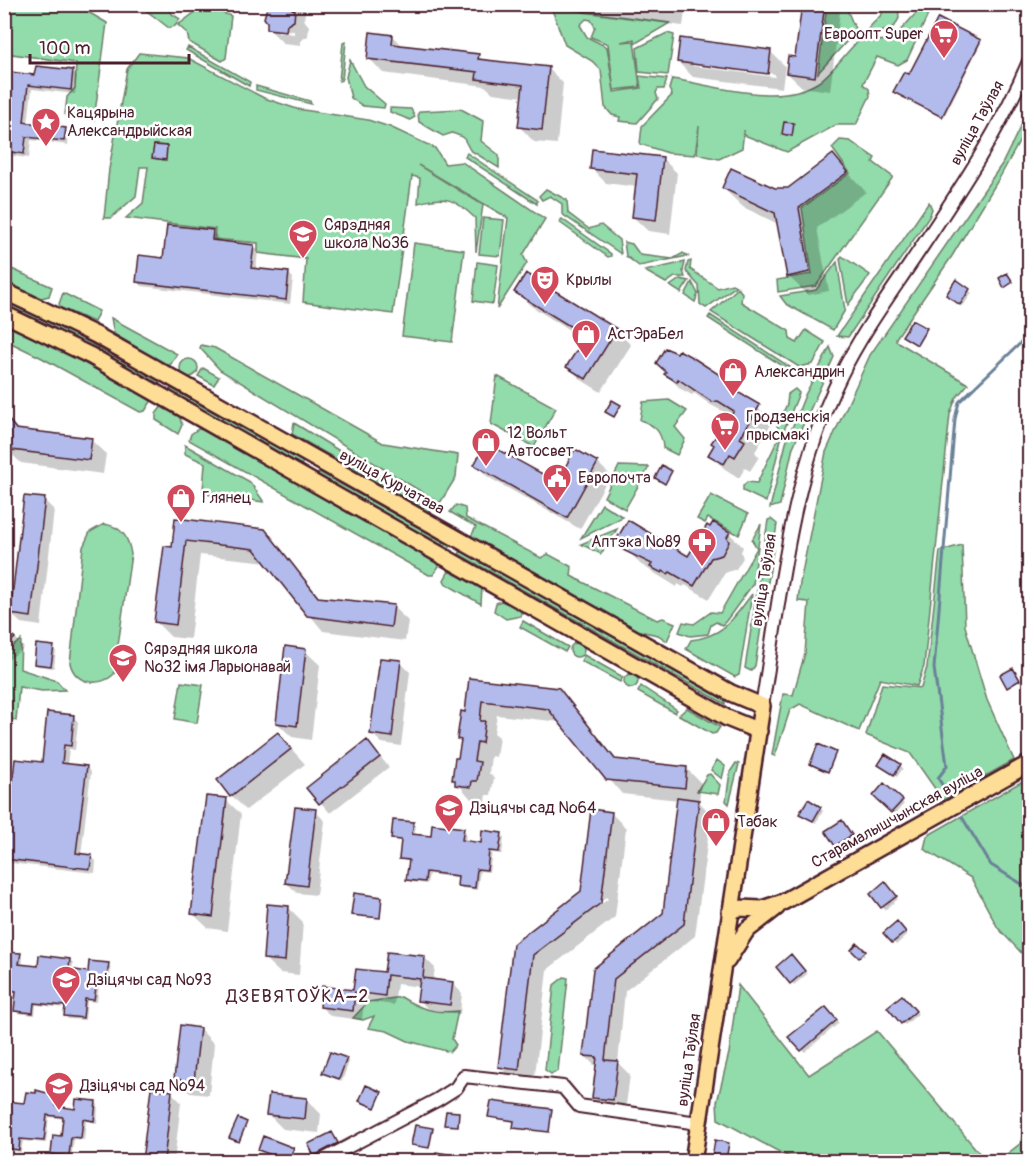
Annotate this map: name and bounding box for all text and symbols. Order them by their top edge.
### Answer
supermarket icon: Евроопт Super [928,18,960,60]
place label: Евроопт Super [824,24,923,44]
scale bar [30,27,189,65]
text: 100 m [39,37,91,60]
street label: вуліца Таўлая [946,77,1008,169]
place label: Кацярына Александрыйская [67,103,192,141]
place icon: Кацярына Александрыйская [30,106,62,148]
place label: Сярэдняя школа №36 [324,215,409,253]
school or university icon: Сярэдняя школа №36 [287,218,319,260]
theatre icon: Крылы [529,264,561,306]
place label: Крылы [566,270,612,290]
shop icon: АстЭраБел [570,318,602,360]
place label: АстЭраБел [607,324,684,344]
shop icon: Александрин [717,356,749,398]
place label: Александрин [754,362,845,382]
place label: Гродзенскія прысмакі [746,407,830,445]
supermarket icon: Гродзенскія прысмакі [709,410,741,452]
place label: 12 Вольт Автосвет [507,423,574,461]
shop icon: 12 Вольт Автосвет [470,426,502,468]
street label: вуліца Курчатава [336,445,448,519]
public building icon: Европочта [541,462,573,504]
place label: Европочта [578,468,651,488]
shop icon: Глянец [165,482,197,524]
place label: Глянец [202,488,252,508]
pharmacy icon: Аптэка №89 [686,526,718,568]
place label: Аптэка №89 [591,532,681,552]
street label: вуліца Таўлая [747,532,781,628]
place label: Сярэдняя школа №32 імя Ларыонавай [144,639,291,677]
school or university icon: Сярэдняя школа №32 імя Ларыонавай [107,642,139,684]
street label: Старамалышчынская вуліца [808,761,986,873]
school or university icon: Дзіцячы сад №64 [433,792,465,834]
place label: Дзіцячы сад №64 [469,798,596,818]
shop icon: Табак [700,806,732,848]
place label: Табак [737,812,778,832]
school or university icon: Дзіцячы сад №93 [50,964,82,1006]
place label: Дзіцячы сад №93 [86,970,212,990]
district label: ДЗЕВЯТОЎКА–2 [225,985,370,1008]
street label: вуліца Таўлая [673,1012,705,1108]
school or university icon: Дзіцячы сад №94 [43,1070,75,1112]
place label: Дзіцячы сад №94 [79,1076,205,1096]

